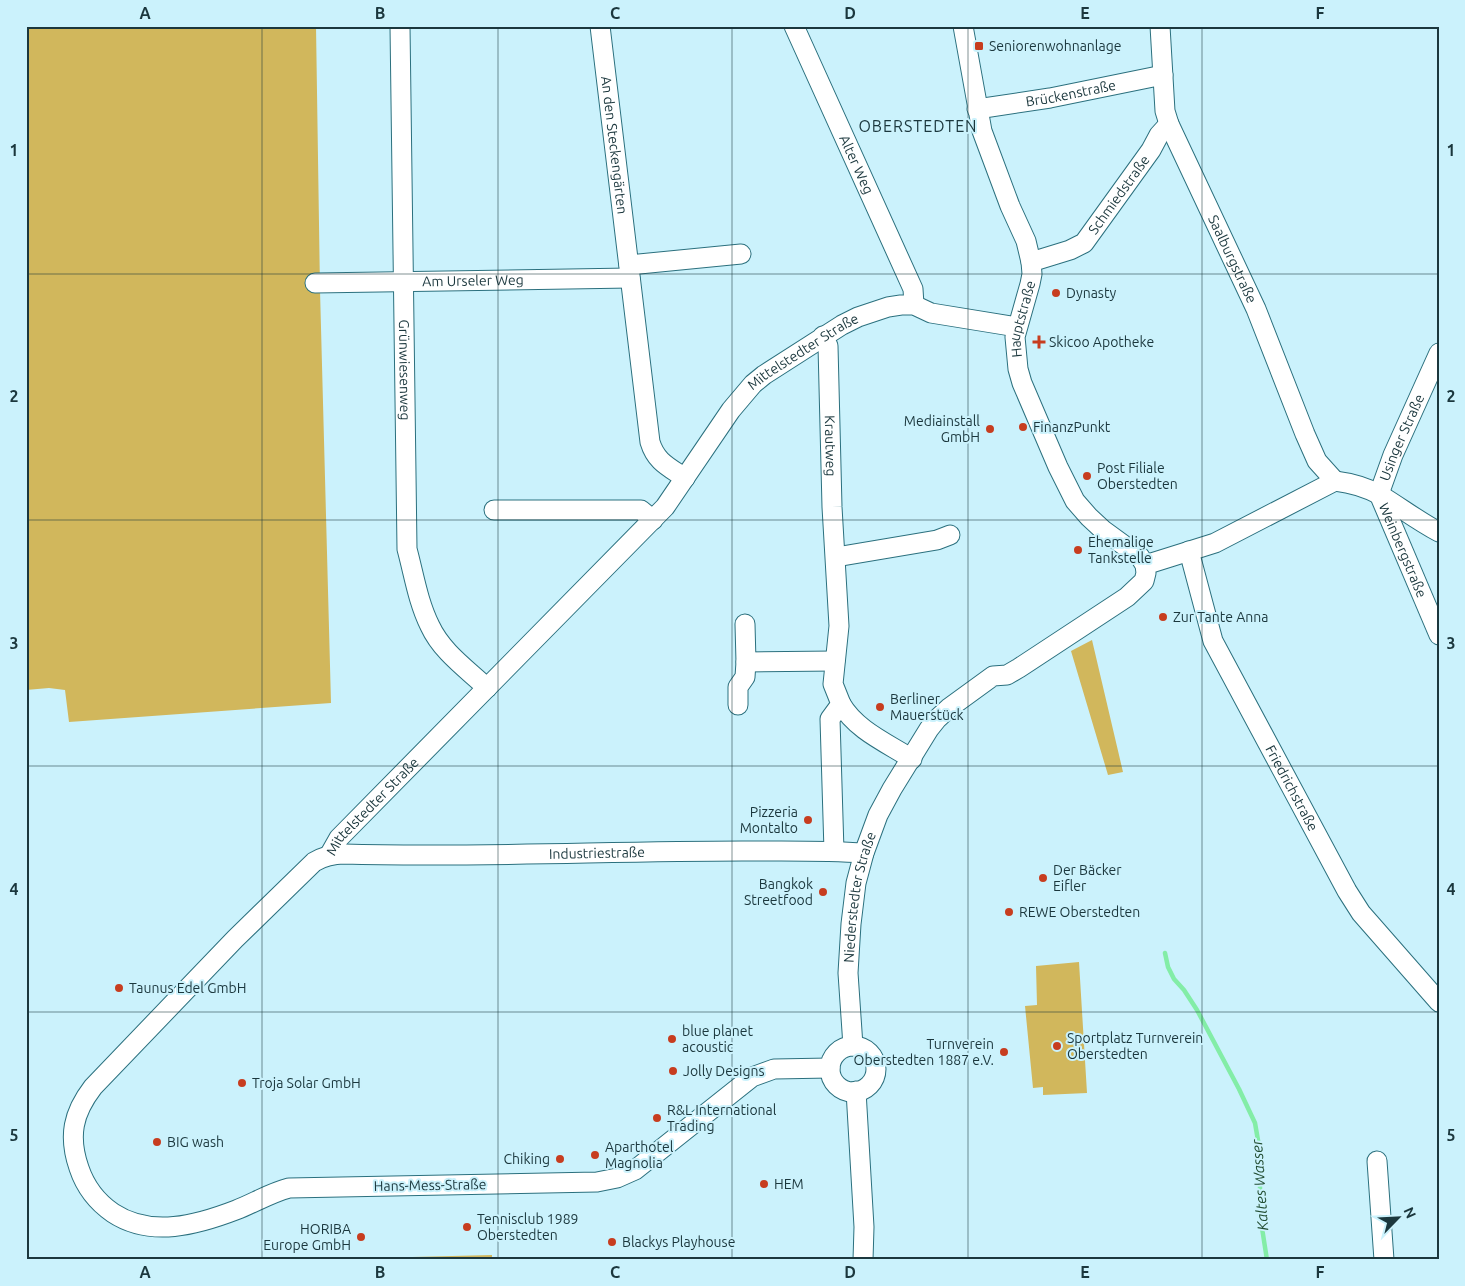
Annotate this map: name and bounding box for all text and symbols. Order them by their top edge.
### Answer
text: A [139,4,151,22]
text: B [375,4,385,22]
text: C [610,4,620,22]
text: D [844,4,856,22]
text: E [1080,4,1090,22]
text: F [1316,4,1325,22]
place label: Seniorenwohnanlage [989,38,1122,54]
marker: Seniorenwohnanlage [973,40,985,52]
street label: An den Steckengärten [598,75,631,215]
street label: Brückenstraße [1024,77,1117,110]
district label: OBERSTEDTEN [858,117,978,135]
street label: Alter Weg [836,132,877,197]
text: 1 [9,141,19,159]
text: 1 [1446,141,1456,159]
street label: Schmiedstraße [1085,152,1153,237]
street label: Saalburgstraße [1205,213,1260,306]
street label: Am Urseler Weg [422,272,524,289]
street label: Hauptstraße [1006,279,1039,358]
place label: Dynasty [1066,285,1116,301]
marker: Dynasty [1050,287,1062,299]
street label: Mittelstedter Straße [744,310,861,393]
street label: Grünwiesenweg [396,319,413,421]
place label: Skicoo Apotheke [1049,334,1154,350]
marker: Skicoo Apotheke [1033,336,1045,348]
text: 2 [9,387,19,405]
text: 2 [1446,387,1456,405]
street label: Usinger Straße [1376,392,1427,483]
place label: Mediainstall GmbH [904,413,980,445]
street label: Krautweg [822,415,839,477]
place label: FinanzPunkt [1033,419,1111,435]
marker: FinanzPunkt [1017,421,1029,433]
marker: Mediainstall GmbH [984,423,996,435]
place label: Post Filiale Oberstedten [1097,460,1178,492]
marker: Post Filiale Oberstedten [1081,470,1093,482]
street label: Weinbergstraße [1376,500,1430,600]
place label: Ehemalige Tankstelle [1088,534,1154,566]
marker: Ehemalige Tankstelle [1072,544,1084,556]
place label: Zur Tante Anna [1173,609,1268,625]
marker: Zur Tante Anna [1157,611,1169,623]
text: 3 [9,634,19,652]
text: 3 [1446,634,1456,652]
place label: Berliner Mauerstück [890,691,964,723]
marker: Berliner Mauerstück [874,701,886,713]
street label: Friedrichstraße [1262,742,1321,834]
street label: Mittelstedter Straße [323,754,422,858]
place label: Pizzeria Montalto [740,804,798,836]
marker: Pizzeria Montalto [802,814,814,826]
street label: Niederstedter Straße [841,830,879,963]
street label: Industriestraße [549,844,645,862]
place label: Der Bäcker Eifler [1053,862,1122,894]
marker: Der Bäcker Eifler [1037,872,1049,884]
place label: Bangkok Streetfood [744,876,813,908]
text: 4 [9,880,19,898]
text: 4 [1446,880,1456,898]
marker: Bangkok Streetfood [817,886,829,898]
place label: REWE Oberstedten [1019,904,1140,920]
marker: REWE Oberstedten [1003,906,1015,918]
place label: Taunus Edel GmbH [129,980,247,996]
marker: Taunus Edel GmbH [113,982,125,994]
place label: blue planet acoustic [682,1023,754,1055]
place label: Sportplatz Turnverein Oberstedten [1067,1030,1203,1062]
marker: blue planet acoustic [666,1033,678,1045]
place label: Turnverein Oberstedten 1887 e.V. [854,1036,994,1068]
marker: Sportplatz Turnverein Oberstedten [1051,1040,1063,1052]
marker: Turnverein Oberstedten 1887 e.V. [998,1046,1010,1058]
place label: Jolly Designs [683,1063,765,1079]
marker: Jolly Designs [667,1065,679,1077]
place label: Troja Solar GmbH [252,1075,361,1091]
marker: Troja Solar GmbH [236,1077,248,1089]
place label: R&L International Trading [667,1102,777,1134]
marker: R&L International Trading [651,1112,663,1124]
text: 5 [9,1126,19,1144]
text: 5 [1446,1126,1456,1144]
place label: BIG wash [167,1134,224,1150]
marker: BIG wash [151,1136,163,1148]
water label: Kaltes Wasser [1248,1138,1271,1231]
place label: Aparthotel Magnolia [605,1139,674,1171]
marker: Aparthotel Magnolia [589,1149,601,1161]
place label: Chiking [504,1151,550,1167]
marker: Chiking [554,1153,566,1165]
street label: Hans-Mess-Straße [374,1176,486,1194]
place label: HEM [774,1176,804,1192]
marker: HEM [758,1178,770,1190]
north arrow [1372,1194,1422,1244]
text: N [1400,1205,1419,1221]
place label: Tennisclub 1989 Oberstedten [477,1211,578,1243]
place label: HORIBA Europe GmbH [263,1221,351,1253]
marker: Tennisclub 1989 Oberstedten [461,1221,473,1233]
marker: HORIBA Europe GmbH [355,1231,367,1243]
place label: Blackys Playhouse [622,1234,735,1250]
marker: Blackys Playhouse [606,1236,618,1248]
text: A [139,1263,151,1281]
text: B [375,1263,385,1281]
text: C [610,1263,620,1281]
text: D [844,1263,856,1281]
text: E [1080,1263,1090,1281]
text: F [1316,1263,1325,1281]

